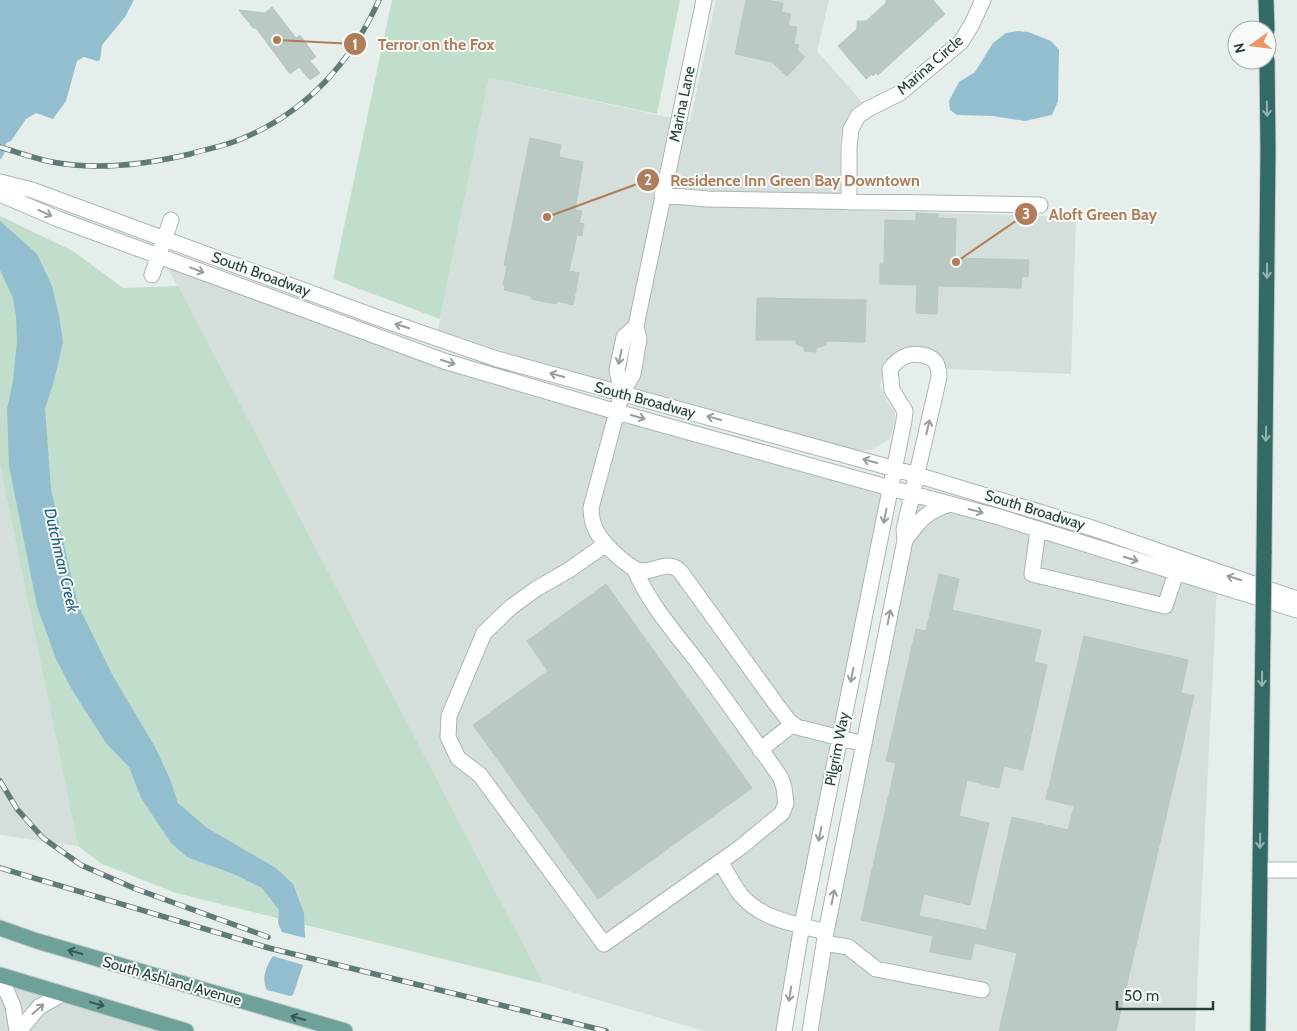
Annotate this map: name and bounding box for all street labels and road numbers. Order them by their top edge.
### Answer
street label: Marina Circle [893,31,967,99]
street label: Marina Lane [665,64,699,144]
street label: South Broadway [209,248,313,300]
street label: South Broadway [592,378,698,422]
street label: South Broadway [983,486,1088,534]
street label: Pilgrim Way [821,710,853,788]
street label: South Ashland Avenue [101,953,244,1010]

